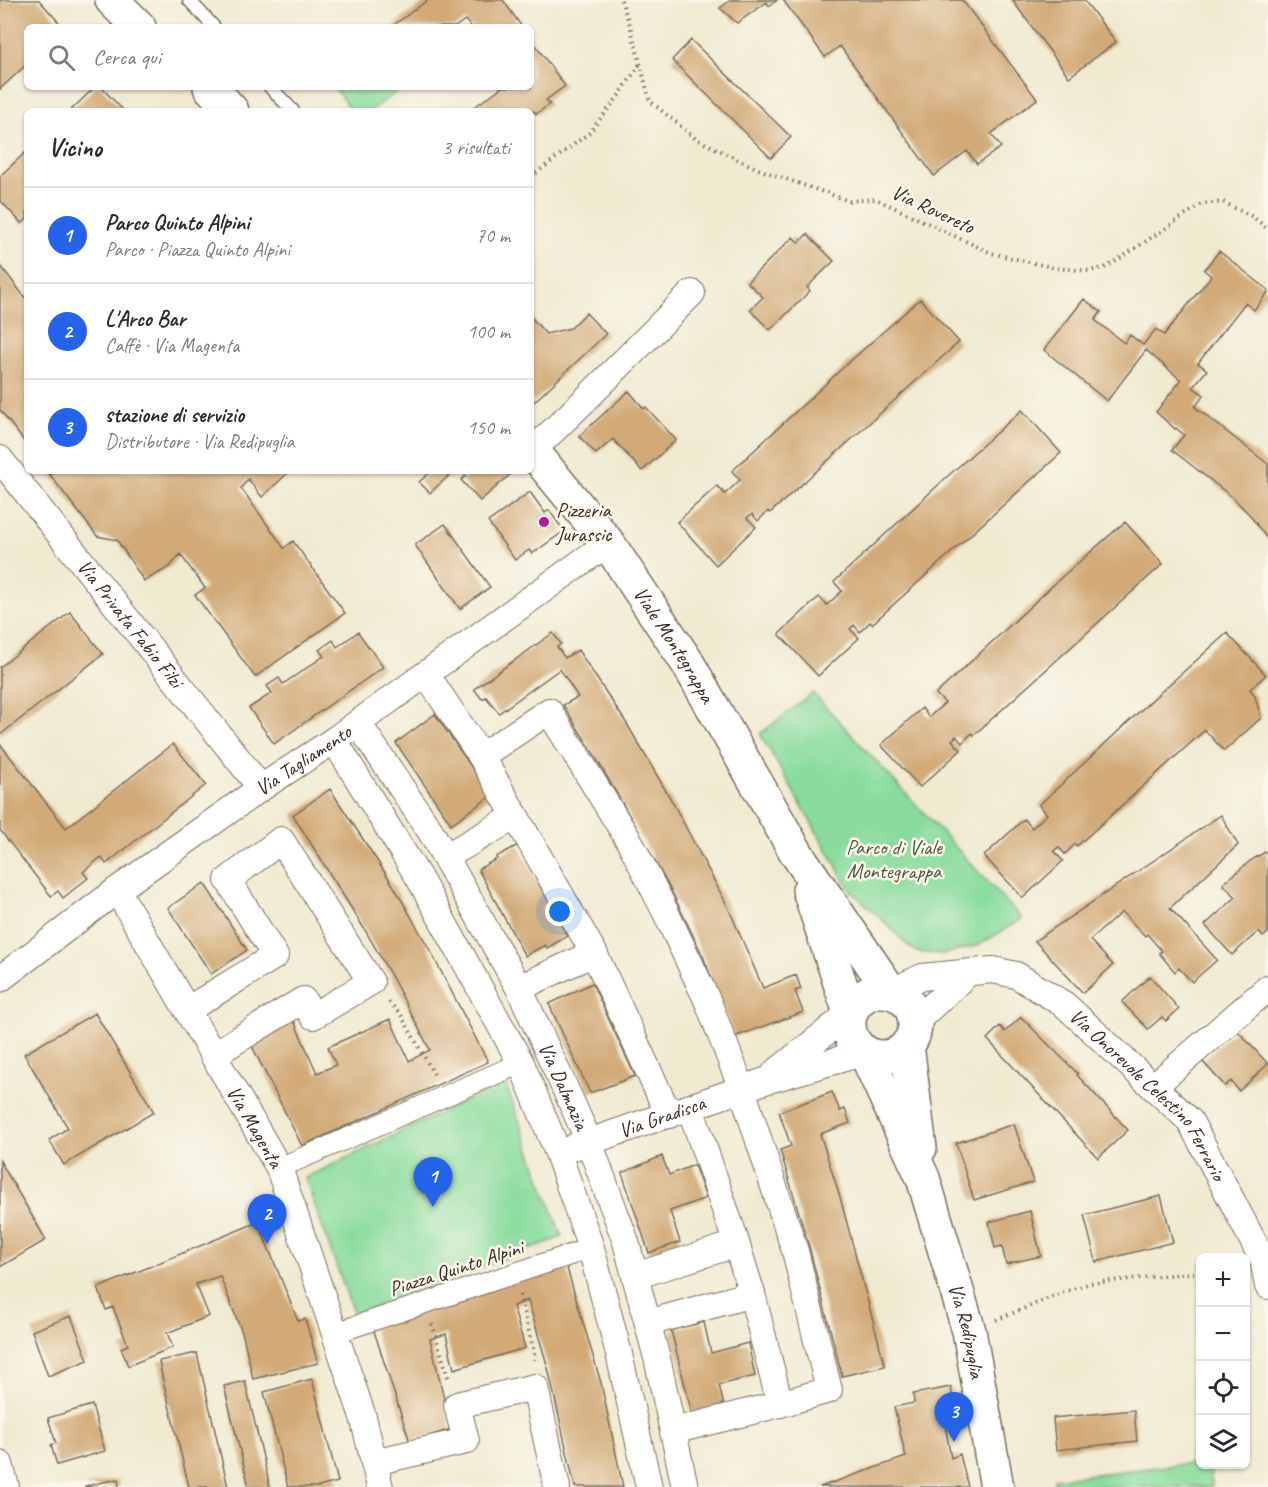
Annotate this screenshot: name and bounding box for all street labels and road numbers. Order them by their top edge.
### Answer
street label: Via Rovereto [888,179,980,240]
street label: Via Privata Fabio Filzi [72,554,191,695]
street label: Viale Montegrappa [628,582,722,709]
street label: Via Tagliamento [250,718,358,801]
street label: Via Onorevole Celestino Ferrario [1064,1003,1233,1187]
street label: Via Dalmazia [533,1038,596,1136]
street label: Via Magenta [221,1081,290,1174]
street label: Via Gradisca [615,1089,710,1144]
street label: Piazza Quinto Alpini [386,1233,529,1302]
street label: Via Redipuglia [942,1280,991,1382]

